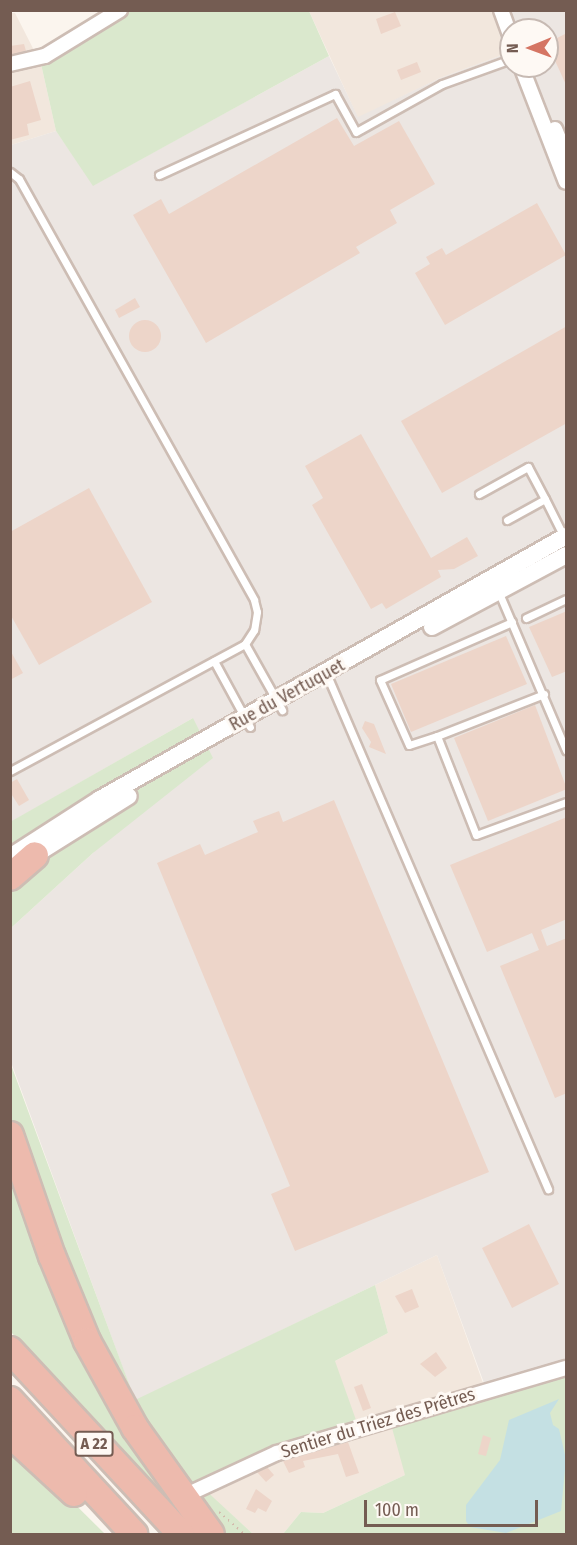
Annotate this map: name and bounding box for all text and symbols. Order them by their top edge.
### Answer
north arrow [499,18,559,78]
text: N [503,43,522,53]
street label: Rue du Vertuquet [225,654,349,736]
street label: Sentier du Triez des Prêtres [278,1383,478,1463]
road number: A 22 [74,1431,113,1457]
scale bar [367,1488,541,1526]
text: 100 m [375,1499,419,1521]

